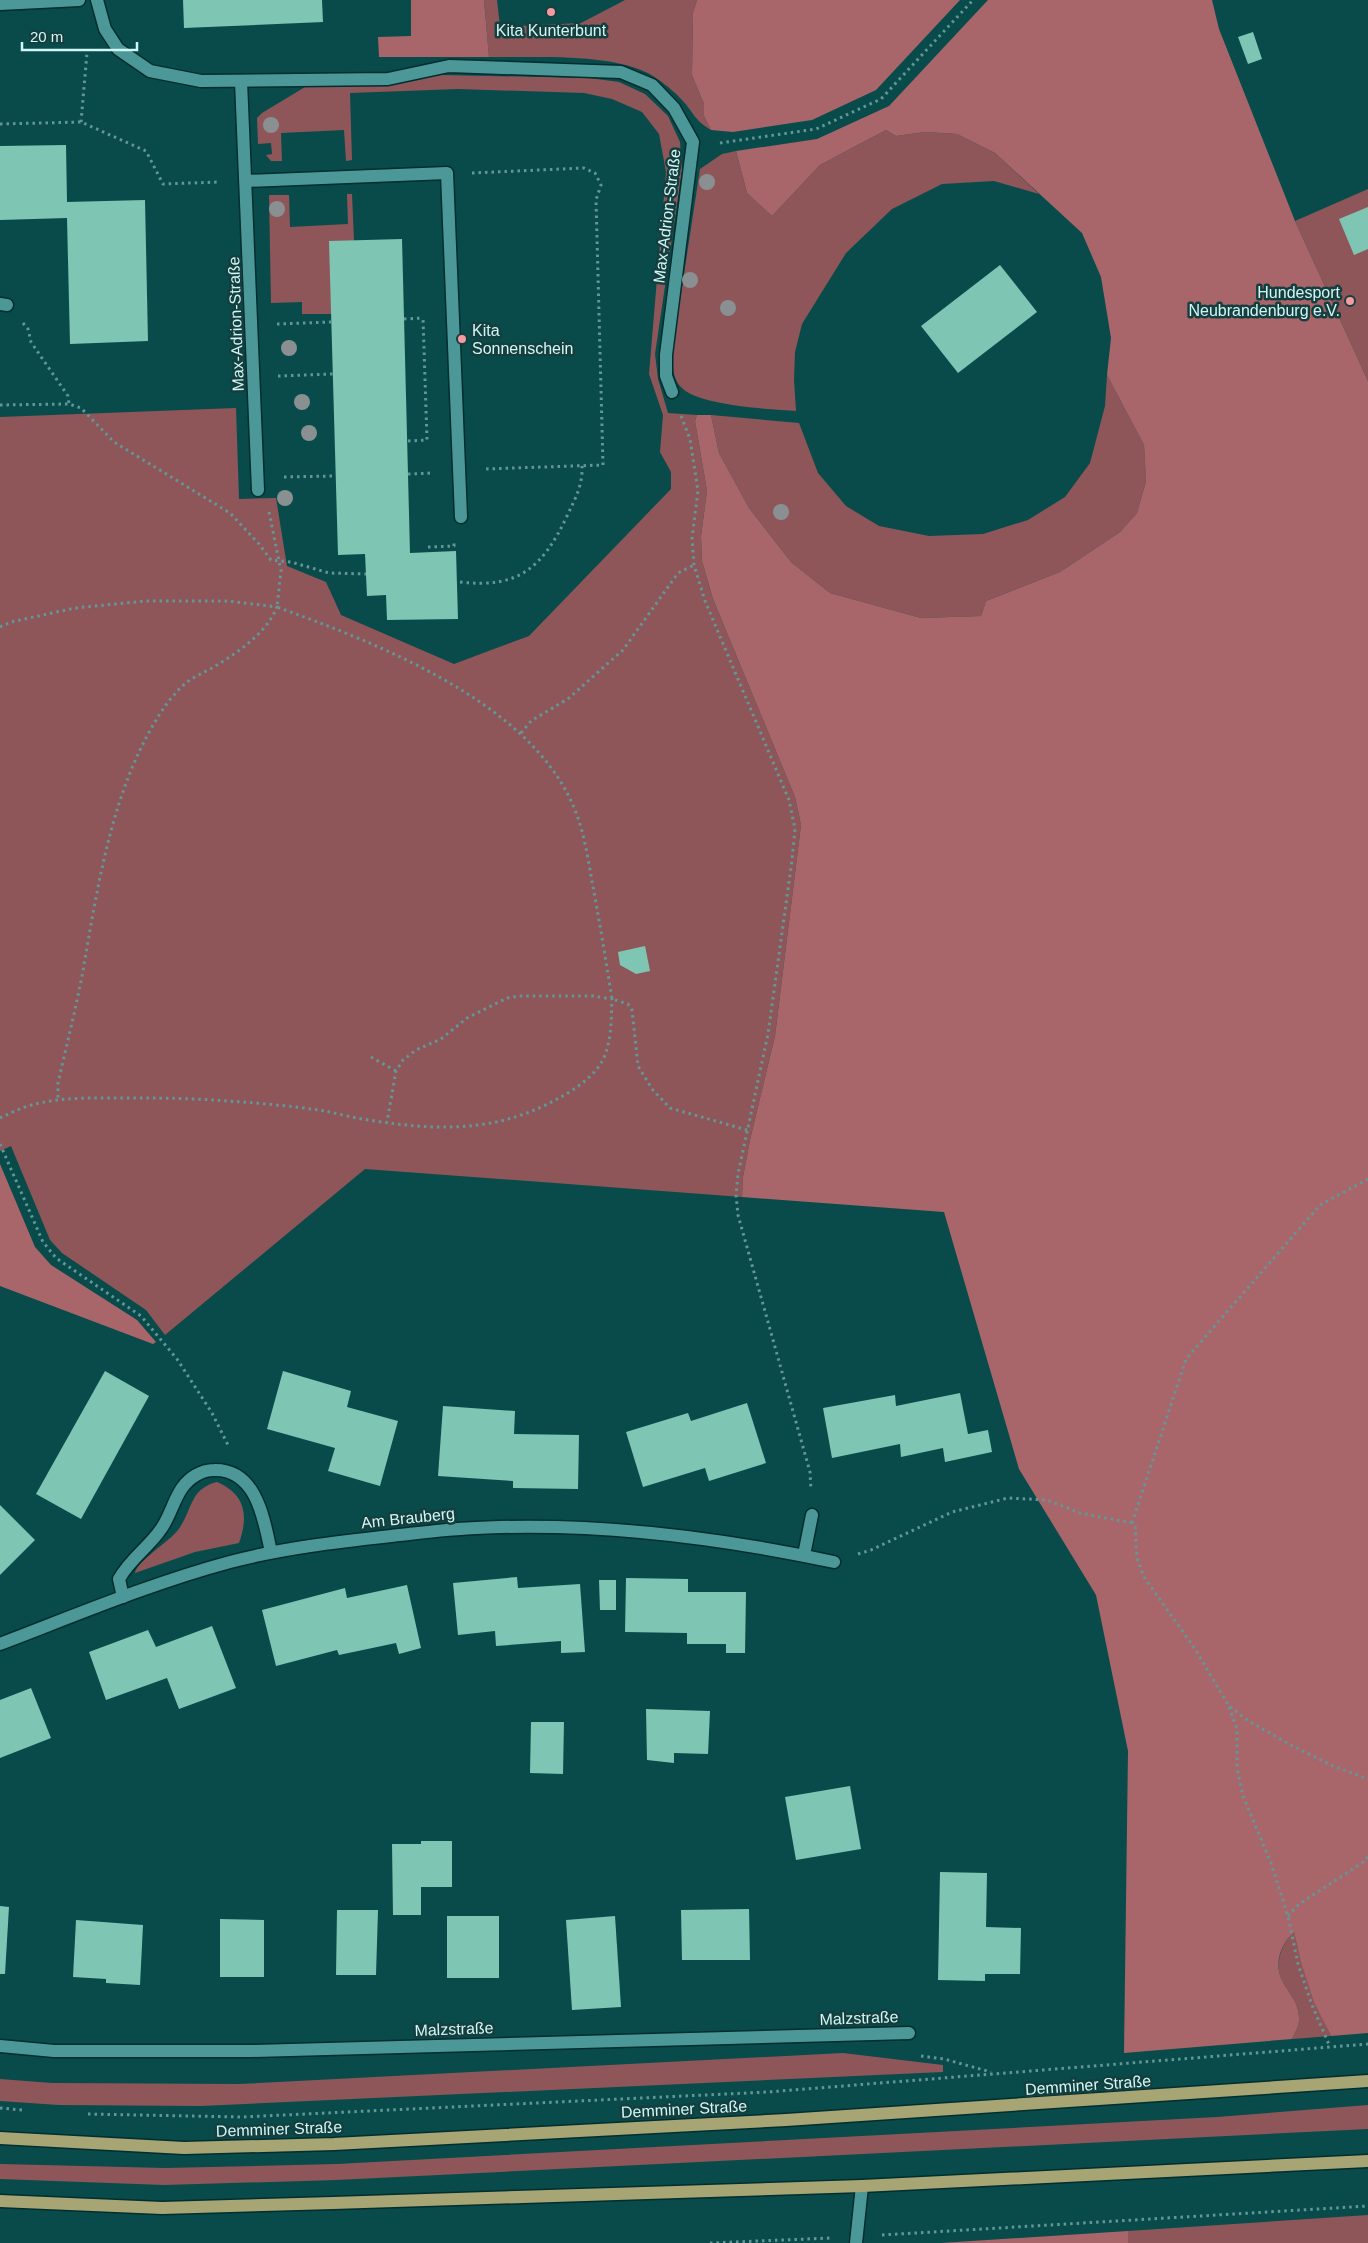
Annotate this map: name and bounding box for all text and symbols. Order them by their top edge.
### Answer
marker: Kita Kunterbunt [545,6,557,18]
scale bar [22,20,138,52]
place label: Kita Kunterbunt [496,22,607,39]
text: 20 m [30,28,63,45]
street label: Max-Adrion-Straße [650,148,684,284]
street label: Max-Adrion-Straße [225,256,247,392]
place label: Hundesport Neubrandenburg e.V. [1188,284,1341,319]
marker: Hundesport Neubrandenburg e.V. [1344,295,1356,307]
place label: Kita Sonnenschein [472,322,573,357]
marker: Kita Sonnenschein [456,333,468,345]
street label: Am Brauberg [360,1505,456,1531]
street label: Malzstraße [819,2008,899,2028]
street label: Malzstraße [414,2019,494,2039]
street label: Demminer Straße [1024,2072,1152,2098]
street label: Demminer Straße [621,2097,748,2121]
street label: Demminer Straße [216,2118,342,2140]

